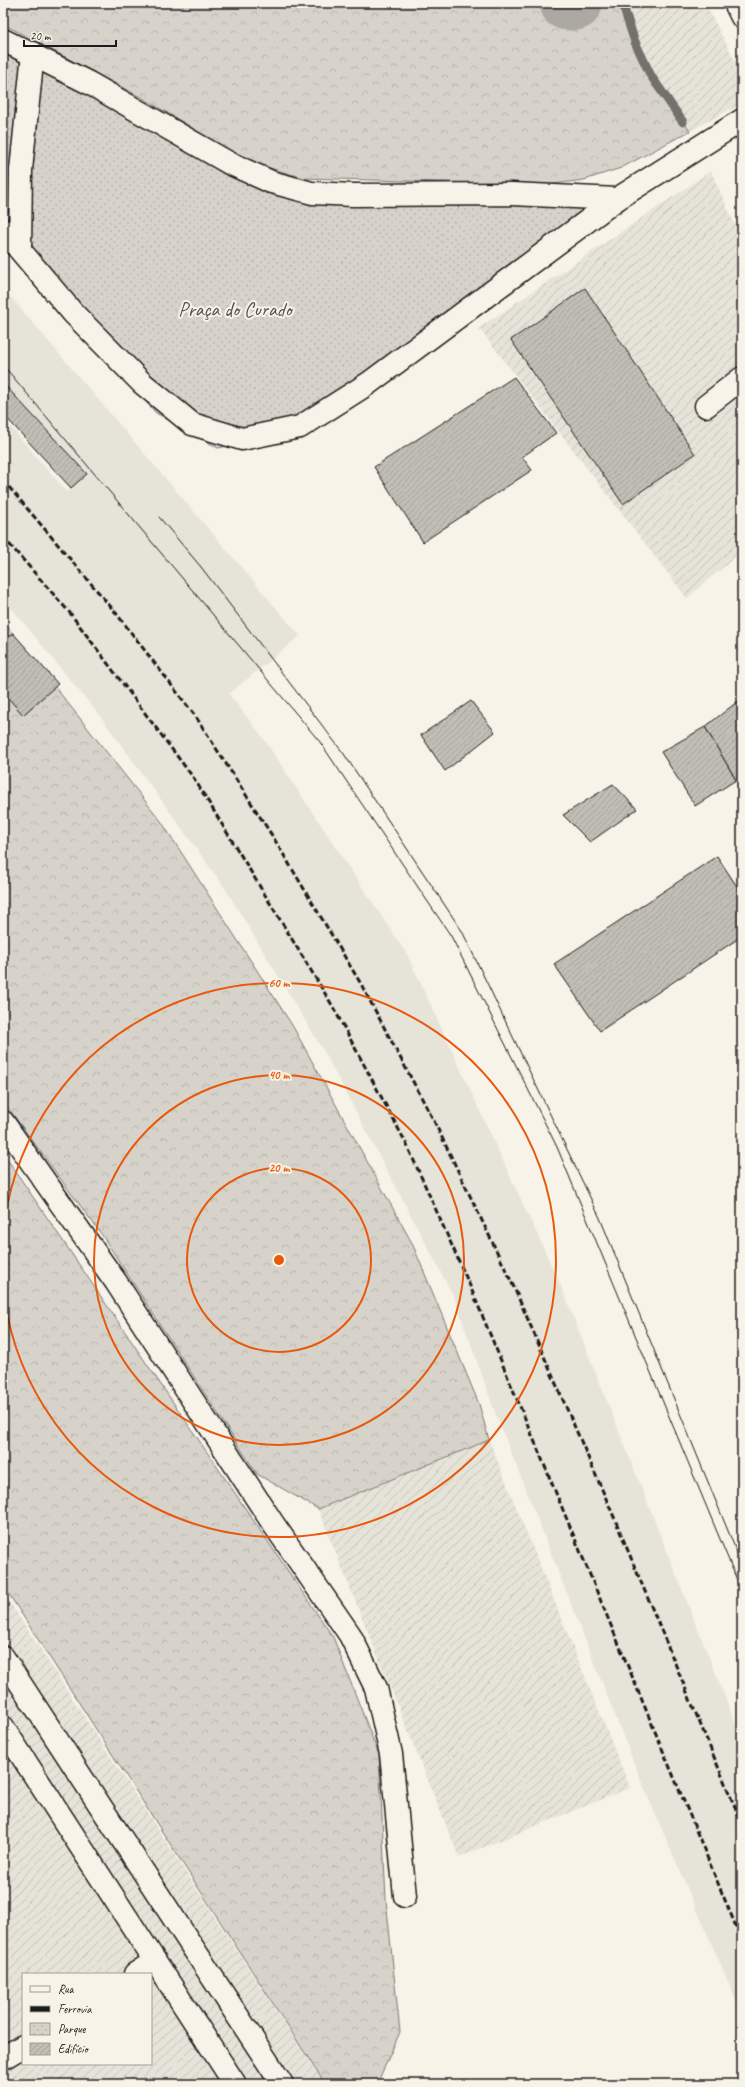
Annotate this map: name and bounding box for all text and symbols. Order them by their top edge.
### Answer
scale bar [24,22,116,48]
text: 20 m [30,28,52,44]
park label: Praça do Curado [178,297,294,322]
text: 60 m [269,975,291,991]
text: 40 m [269,1067,290,1083]
text: 20 m [269,1160,290,1176]
centre of rings [272,1253,286,1267]
legend [22,1973,152,2065]
text: Rua [58,1981,75,1997]
text: Ferrovia [58,2001,92,2017]
text: Parque [58,2021,87,2037]
text: Edifício [58,2041,90,2057]

